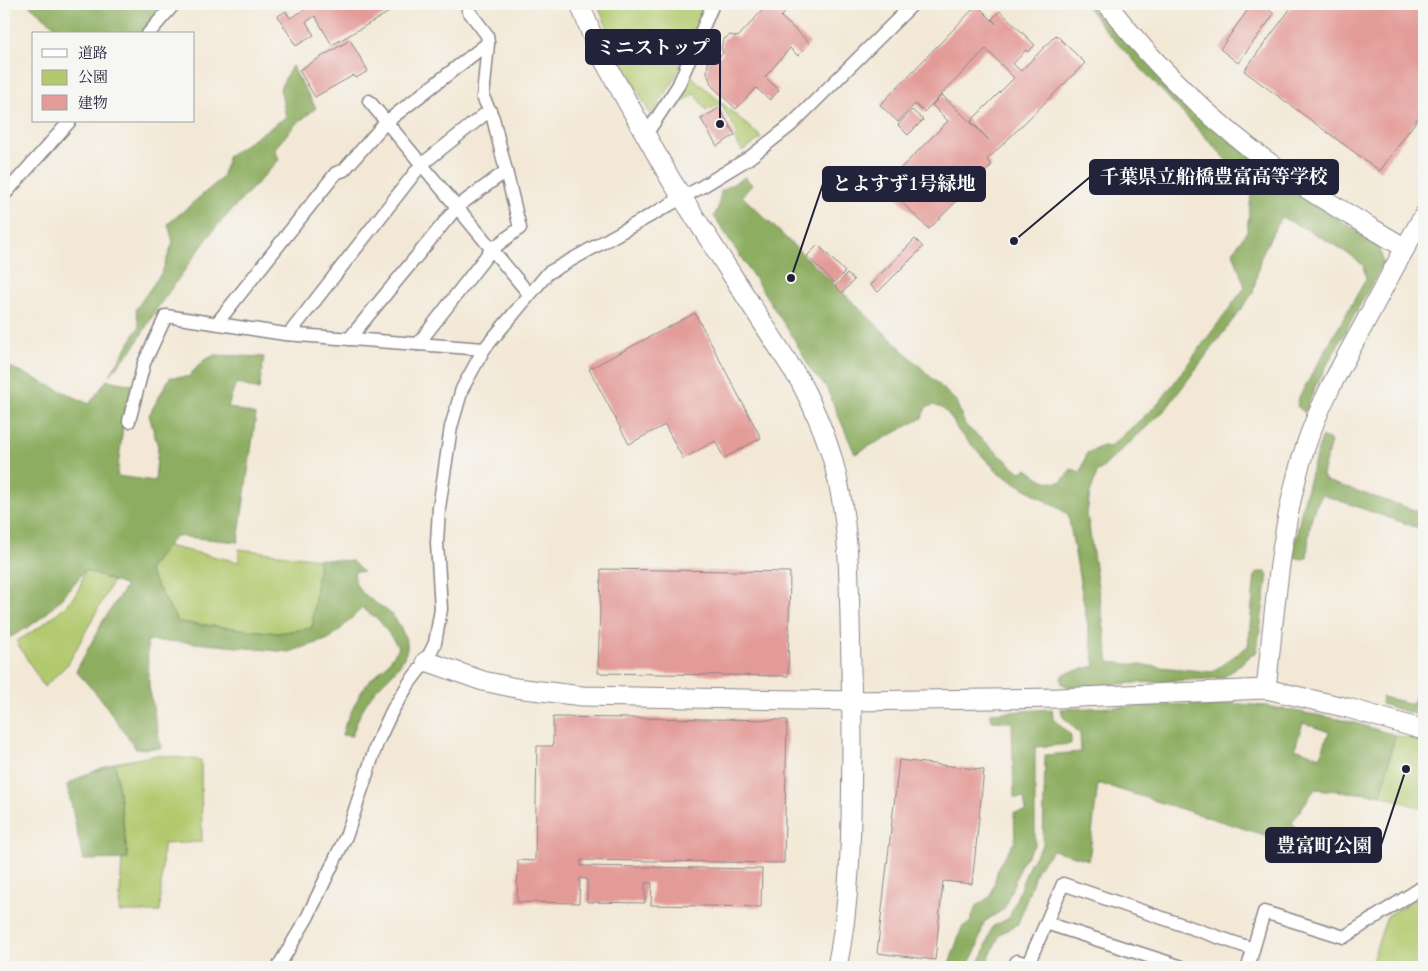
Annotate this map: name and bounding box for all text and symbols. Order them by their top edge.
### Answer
callout: ミニストップ [586,30,720,64]
legend [32,32,195,122]
text: ミニストップ [596,35,710,61]
text: 道路 [78,43,108,63]
text: 公園 [78,67,108,87]
text: 建物 [78,93,108,113]
callout: 千葉県立船橋豊富高等学校 [1090,160,1338,194]
text: 千葉県立船橋豊富高等学校 [1100,164,1328,190]
callout: とよすず1号緑地 [823,167,985,201]
text: とよすず1号緑地 [833,171,975,197]
callout: 豊富町公園 [1266,828,1381,862]
text: 豊富町公園 [1276,833,1372,859]

